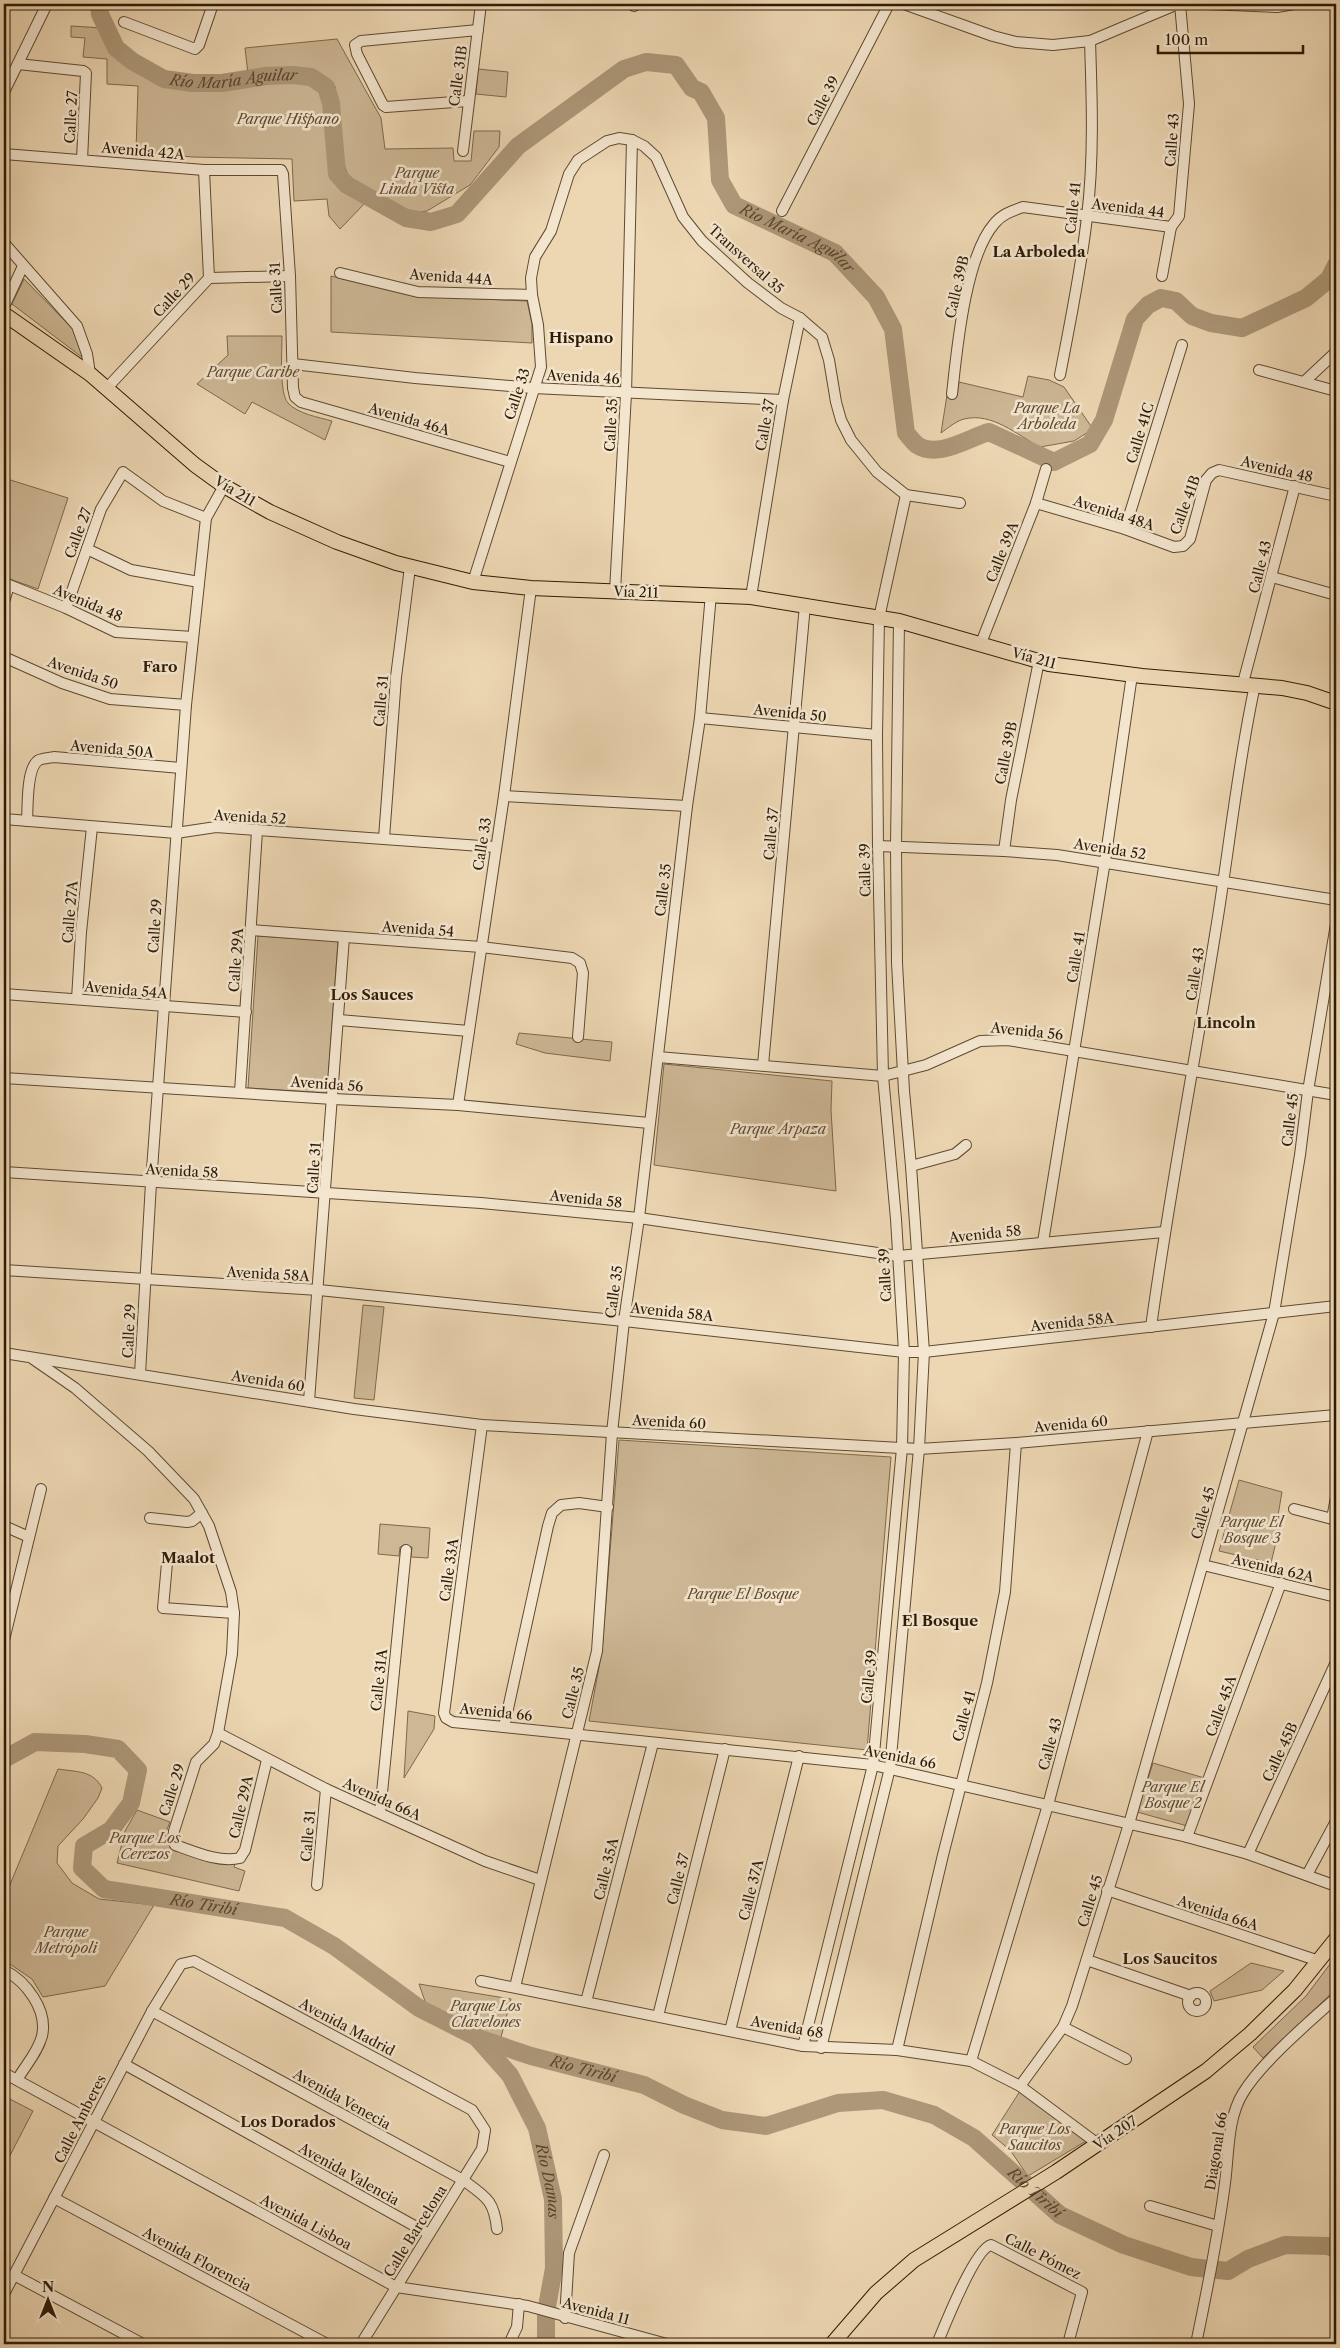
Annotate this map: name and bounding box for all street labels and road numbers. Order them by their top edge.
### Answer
street label: Calle 31B [445,44,471,108]
street label: Calle 39 [803,73,843,129]
street label: Calle 27 [61,90,81,144]
street label: Calle 43 [1161,113,1183,167]
street label: Avenida 42A [100,138,186,164]
street label: Calle 41 [1061,181,1085,235]
street label: Avenida 44 [1090,194,1165,221]
street label: Transversal 35 [705,220,787,298]
street label: Calle 39B [941,254,973,320]
street label: Calle 31 [266,262,286,314]
street label: Avenida 44A [408,265,494,289]
street label: Calle 29 [149,269,199,321]
street label: Calle 33 [500,366,534,422]
street label: Avenida 46 [545,366,620,388]
street label: Calle 37 [752,397,778,452]
street label: Calle 35 [601,398,621,452]
street label: Avenida 46A [365,399,452,439]
street label: Calle 41C [1122,400,1158,466]
street label: Avenida 48 [1238,452,1315,486]
street label: Vía 211 [210,471,259,510]
street label: Calle 41B [1166,473,1204,537]
street label: Avenida 48A [1070,491,1157,535]
street label: Calle 27 [60,505,96,561]
street label: Calle 39A [982,518,1023,585]
street label: Calle 43 [1245,539,1275,595]
street label: Avenida 48 [50,580,125,626]
street label: Vía 211 [612,582,659,602]
street label: Vía 211 [1009,643,1058,673]
street label: Avenida 50 [44,652,121,694]
street label: Calle 31 [370,674,392,728]
street label: Avenida 50 [752,700,828,726]
street label: Calle 39B [991,720,1021,786]
street label: Avenida 50A [69,736,155,762]
street label: Avenida 52 [212,806,287,828]
street label: Calle 37 [760,807,782,861]
street label: Calle 33 [469,816,495,872]
street label: Avenida 52 [1072,834,1147,864]
street label: Calle 39 [856,843,874,897]
street label: Calle 35 [651,862,675,918]
street label: Calle 27A [58,879,82,944]
street label: Calle 29 [144,898,166,954]
street label: Avenida 54 [380,917,455,941]
street label: Calle 29A [225,927,247,993]
street label: Calle 41 [1063,930,1089,984]
street label: Calle 43 [1182,946,1208,1002]
street label: Avenida 54A [83,977,169,1003]
street label: Avenida 56 [989,1018,1064,1044]
street label: Avenida 56 [289,1072,364,1096]
street label: Calle 45 [1278,1092,1302,1148]
street label: Calle 31 [303,1141,325,1194]
street label: Avenida 58 [144,1160,219,1182]
street label: Avenida 58 [548,1186,623,1212]
street label: Avenida 58 [947,1221,1022,1247]
street label: Calle 39 [875,1248,895,1302]
street label: Avenida 58A [225,1263,311,1285]
street label: Calle 35 [601,1264,627,1320]
street label: Avenida 58A [629,1299,715,1325]
street label: Calle 29 [119,1303,139,1359]
street label: Avenida 58A [1029,1309,1115,1335]
street label: Avenida 60 [229,1366,306,1396]
street label: Avenida 60 [631,1411,707,1433]
street label: Avenida 60 [1032,1412,1109,1436]
street label: Calle 45 [1187,1485,1219,1541]
street label: Calle 33A [436,1537,462,1603]
street label: Avenida 62A [1229,1550,1316,1586]
street label: Calle 31A [367,1647,391,1712]
street label: Calle 39 [857,1649,881,1705]
street label: Calle 35 [558,1665,588,1721]
street label: Calle 45A [1202,1672,1241,1739]
street label: Calle 41 [949,1688,979,1743]
street label: Avenida 66 [458,1699,533,1725]
street label: Calle 43 [1034,1716,1066,1772]
street label: Calle 45B [1258,1719,1302,1785]
street label: Avenida 66 [861,1741,938,1773]
street label: Calle 29 [155,1761,189,1819]
street label: Calle 29A [225,1773,257,1840]
street label: Avenida 66A [339,1773,425,1825]
street label: Calle 31 [297,1809,319,1863]
street label: Calle 35A [590,1835,623,1902]
street label: Calle 37 [663,1851,693,1907]
street label: Calle 37A [735,1857,767,1923]
street label: Calle 45 [1074,1873,1106,1929]
street label: Avenida 66A [1174,1891,1261,1935]
street label: Avenida Madrid [295,1994,398,2060]
street label: Avenida 68 [748,2012,825,2042]
street label: Avenida Venecia [289,2064,394,2134]
street label: Calle Amberes [50,2072,110,2166]
street label: Diagonal 66 [1201,2110,1231,2192]
street label: Vía 207 [1089,2112,1140,2155]
street label: Avenida Valencia [295,2138,403,2209]
street label: Calle Barcelona [380,2181,451,2280]
street label: Avenida Lisboa [256,2190,355,2254]
street label: Avenida Florencia [139,2222,255,2295]
street label: Calle Pómez [1002,2229,1084,2283]
street label: Avenida 11 [559,2293,632,2329]

